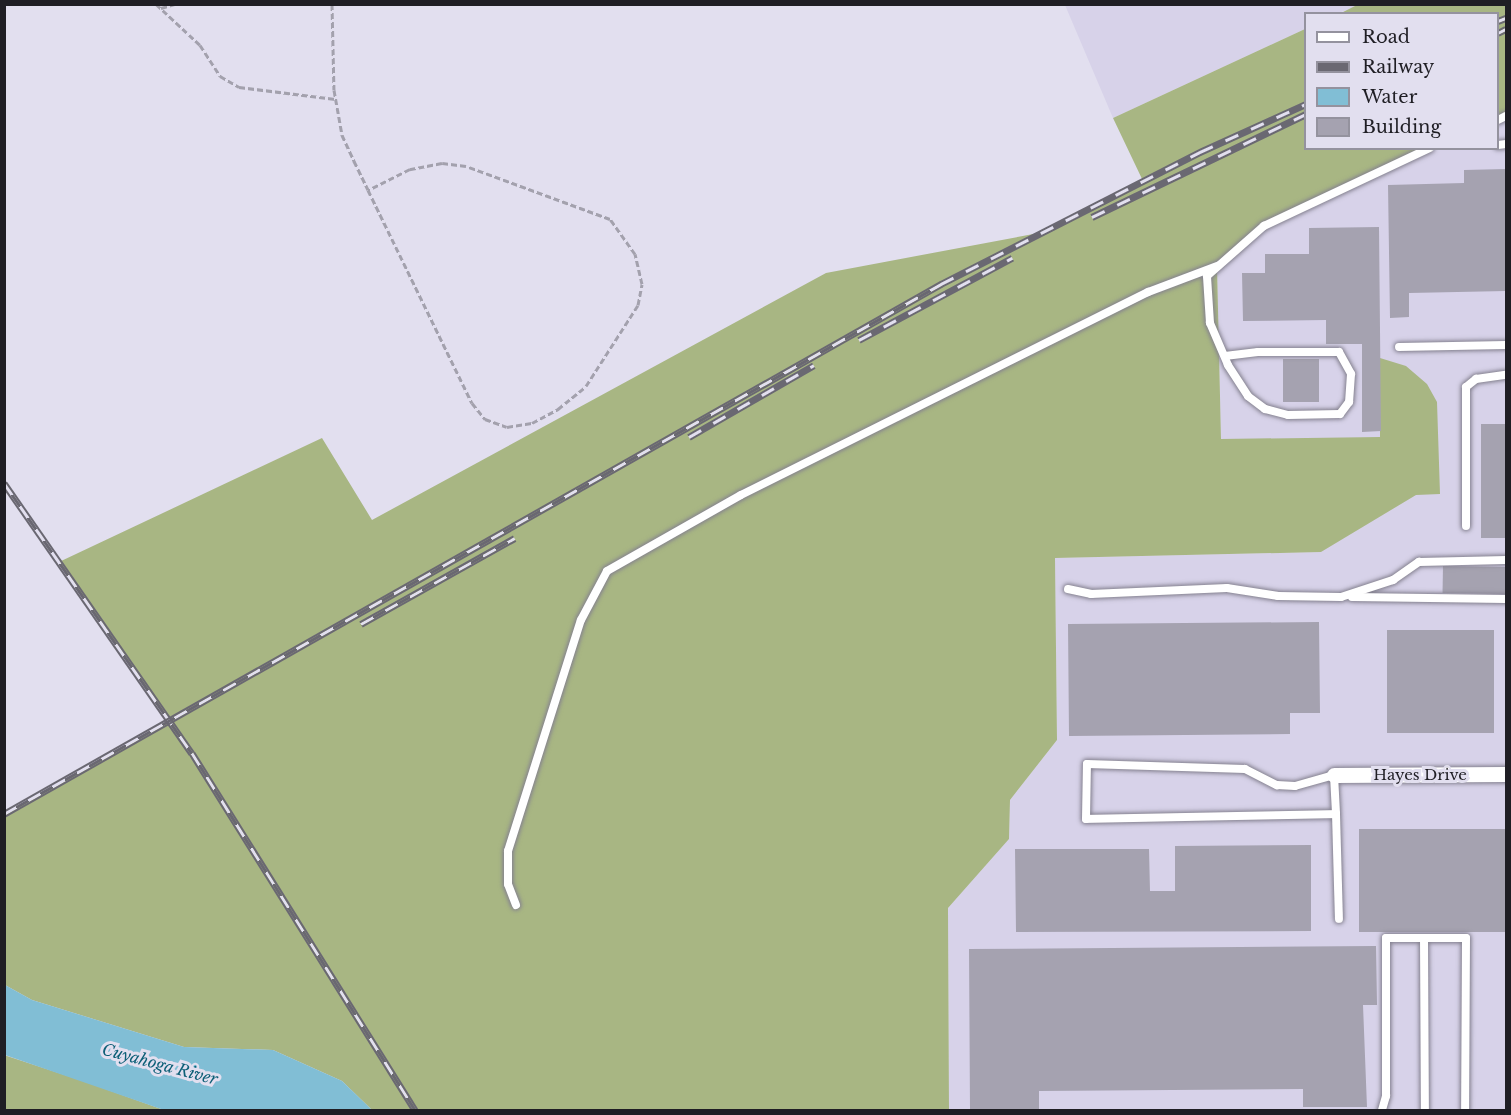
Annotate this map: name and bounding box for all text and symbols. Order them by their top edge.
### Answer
legend [1304,12,1499,150]
text: Road [1362,26,1410,48]
text: Railway [1362,56,1434,78]
text: Water [1362,86,1417,108]
text: Building [1362,116,1441,138]
street label: Hayes Drive [1373,766,1467,784]
water label: Cuyahoga River [100,1039,220,1089]

